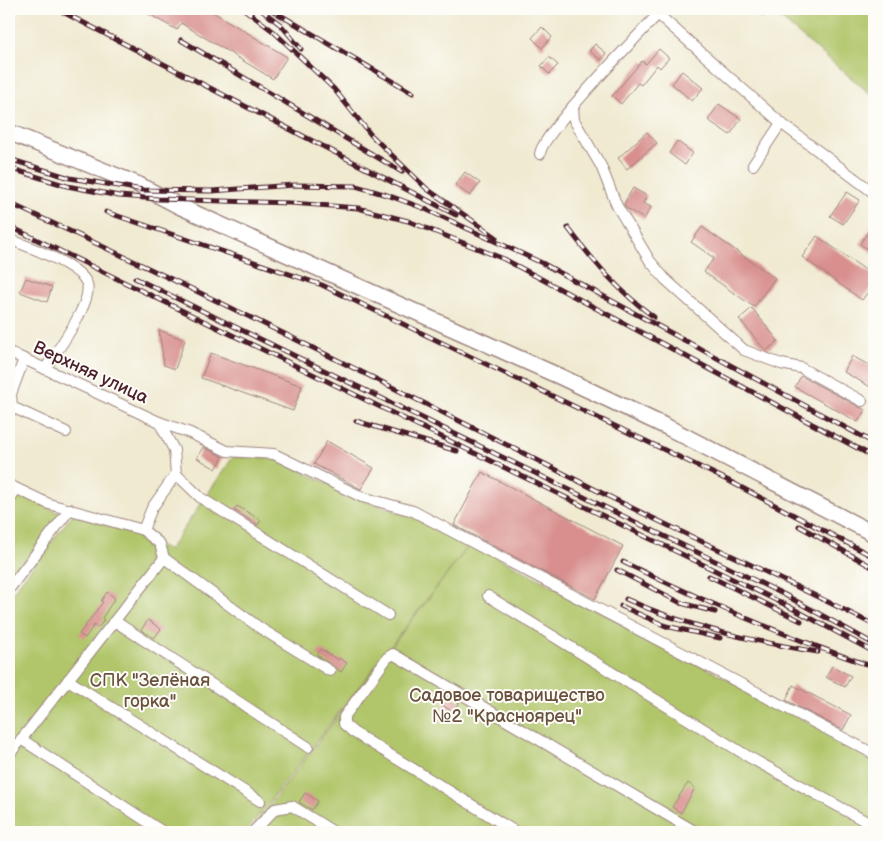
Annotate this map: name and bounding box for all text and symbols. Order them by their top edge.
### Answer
street label: Верхняя улица [30,337,152,408]
park label: СПК "Зелёная горка" [90,670,210,712]
park label: Садовое товарищество №2 "Красноярец" [409,685,605,727]

